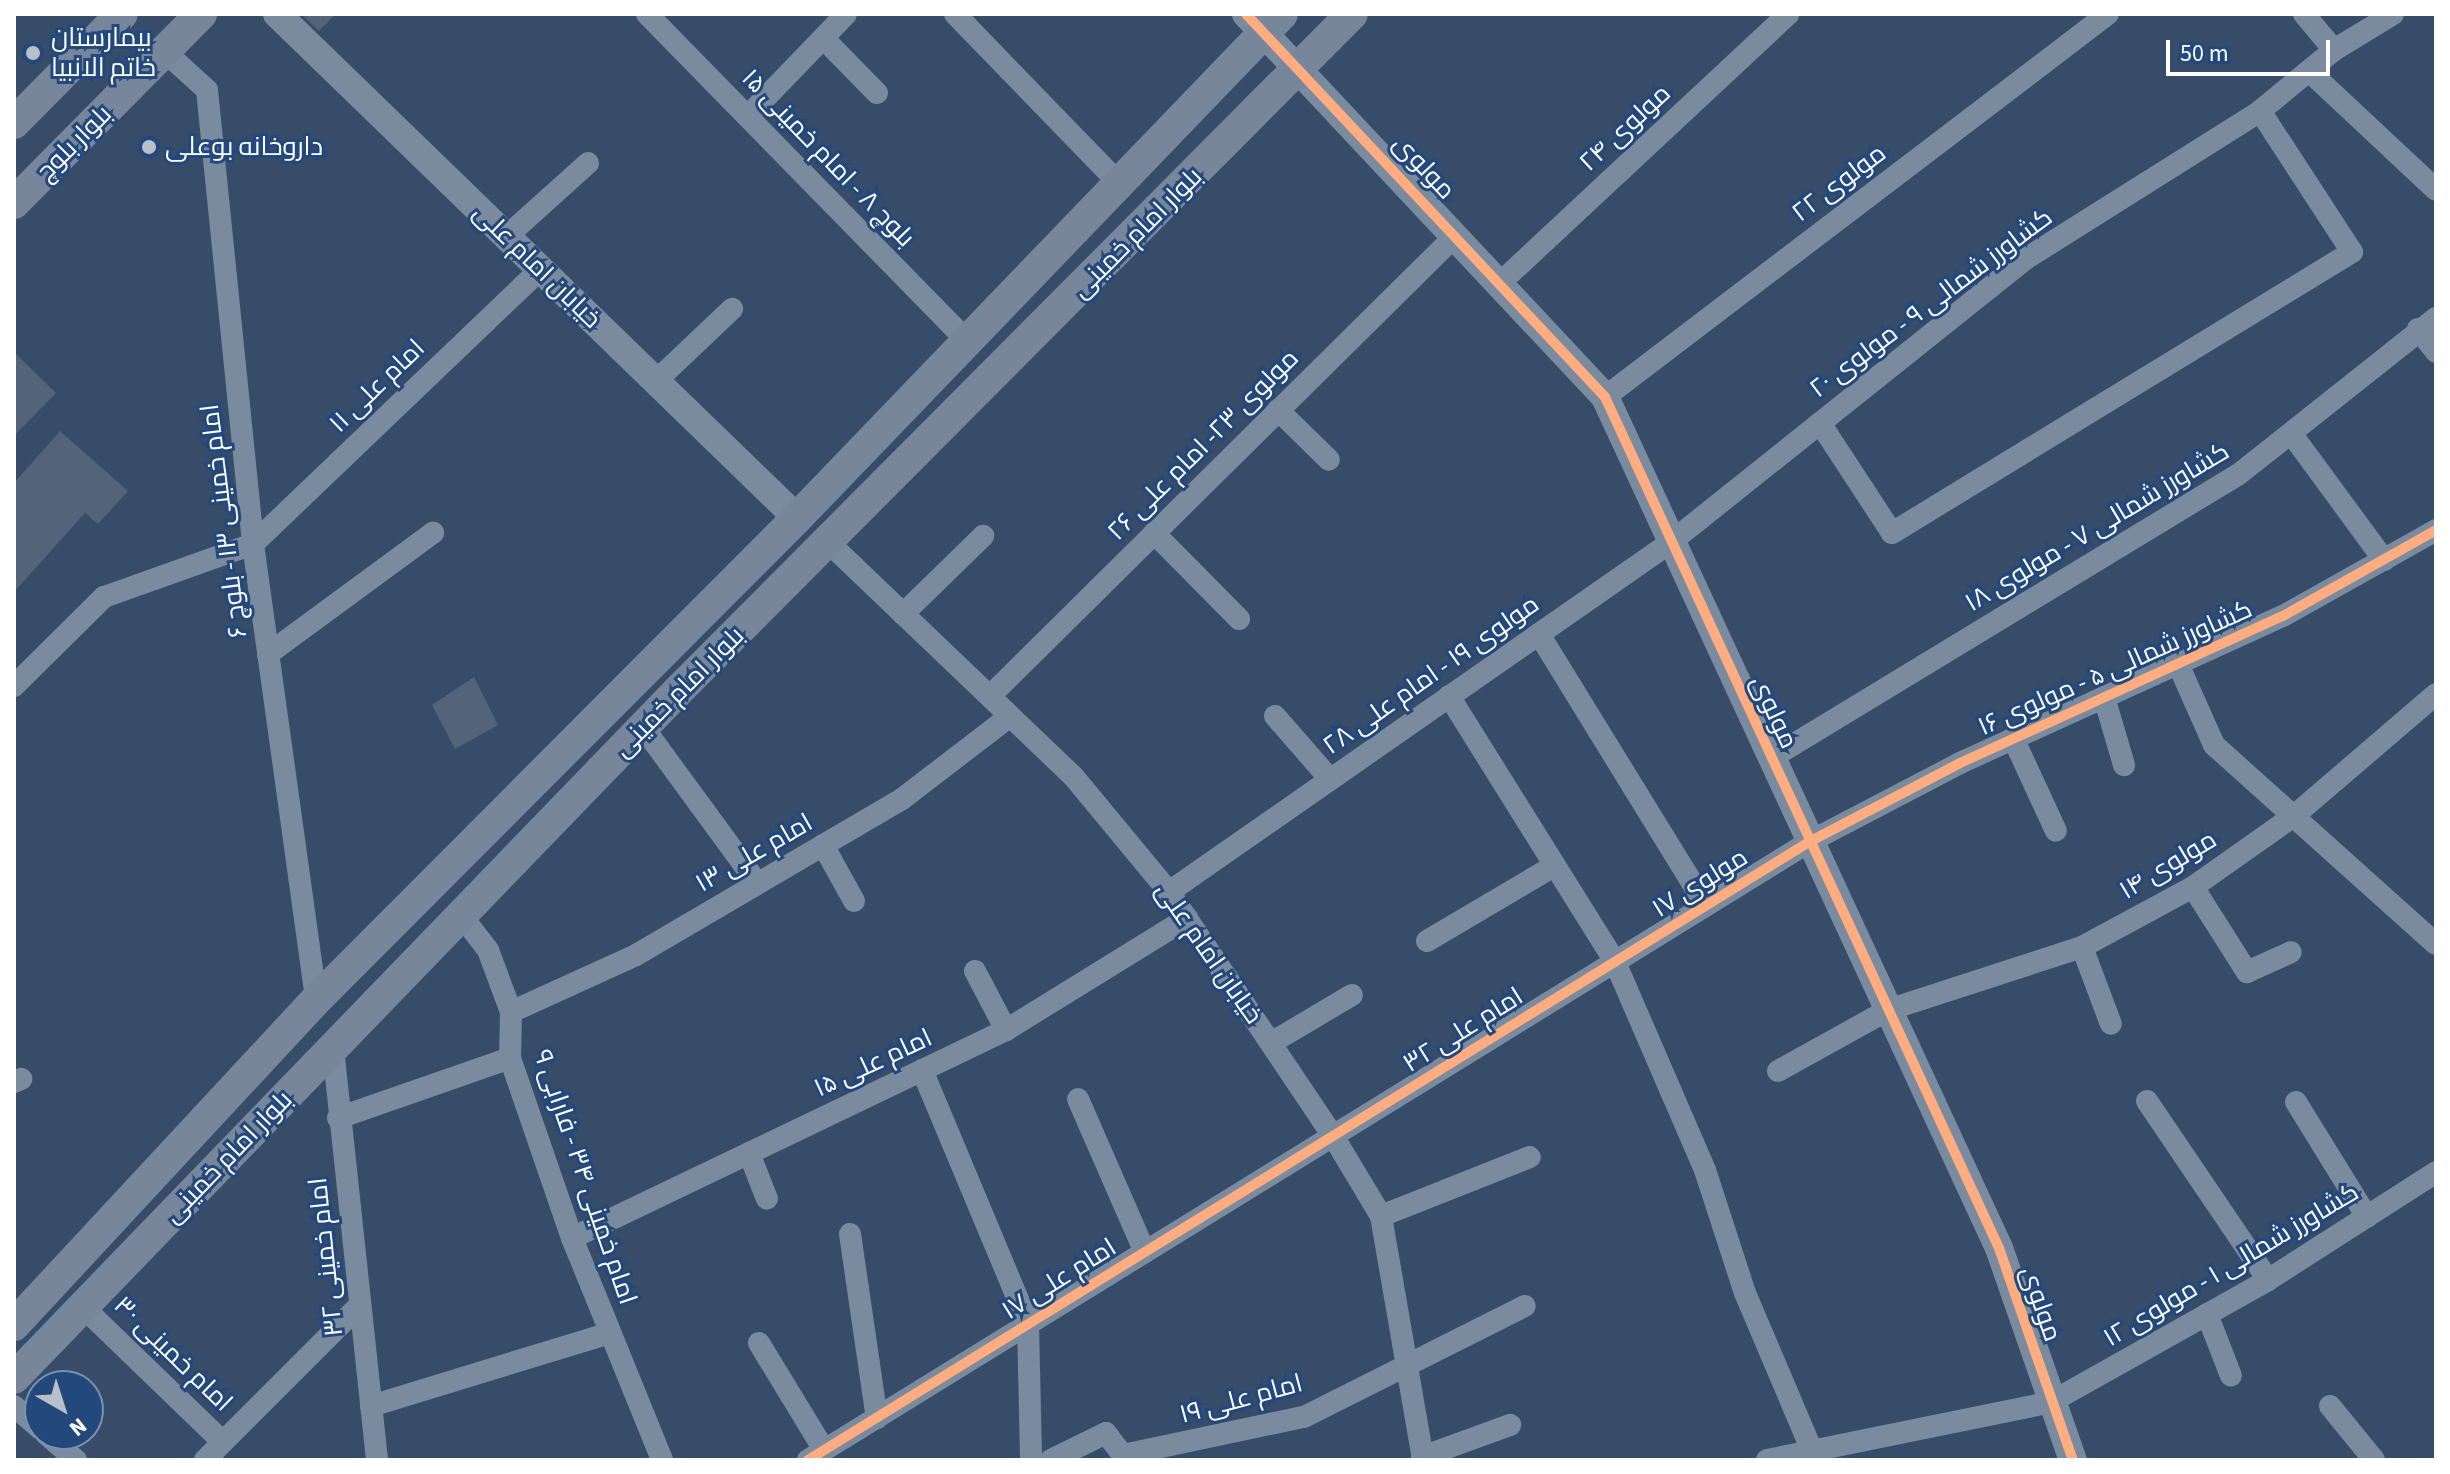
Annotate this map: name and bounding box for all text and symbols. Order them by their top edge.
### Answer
place label: بیمارستان خاتم الانبیا [51,22,156,84]
scale bar [2170,24,2334,74]
text: 50 m [2180,36,2229,71]
marker: بیمارستان خاتم الانبیا [22,42,44,64]
street label: بلوچ ۸ - امام خمینی ۱۵ [735,62,921,254]
street label: مولوی ۲۴ [1573,78,1677,178]
street label: بلوار بلوچ [30,99,118,187]
street label: مولوی [1386,128,1462,206]
place label: داروخانه بوعلی [165,131,323,163]
marker: داروخانه بوعلی [140,138,158,156]
street label: مولوی ۲۲ [1786,138,1892,228]
street label: بلوار امام خمینی [1065,161,1209,305]
street label: خیابان امام علی [466,197,608,335]
street label: کشاورز شمالی ۹ - مولوی ۲۰ [1803,201,2059,405]
street label: امام علی ۱۱ [323,333,431,439]
street label: مولوی ۲۳- امام علی ۲۶ [1101,343,1305,547]
street label: امام خمینی ۱۳ - بلوچ ۶ [194,402,254,640]
street label: کشاورز شمالی ۷ - مولوی ۱۸ [1959,436,2235,618]
street label: مولوی ۱۹ - امام علی ۲۸ [1317,589,1545,761]
street label: کشاورز شمالی ۵ - مولوی ۱۶ [1973,593,2257,743]
street label: بلوار امام خمینی [607,620,751,764]
street label: مولوی [1744,670,1804,754]
street label: امام علی ۱۳ [690,807,818,899]
street label: مولوی ۱۴ [2114,824,2222,906]
street label: مولوی ۱۷ [1647,842,1753,924]
street label: خیابان امام علی [1149,876,1269,1030]
street label: امام علی ۳۲ [1397,981,1529,1079]
street label: امام علی ۱۵ [809,1022,937,1104]
street label: امام خمینی ۳۴ - فارابی ۹ [527,1045,643,1309]
street label: بلوار امام خمینی [157,1084,299,1230]
street label: امام خمینی ۳۲ [302,1176,350,1338]
street label: کشاورز شمالی ۱ - مولوی ۱۲ [2098,1176,2364,1354]
street label: امام علی ۱۷ [996,1232,1122,1326]
street label: مولوی [2014,1262,2068,1346]
street label: امام خمینی ۳۰ [107,1290,239,1418]
street label: امام علی ۱۹ [1176,1368,1306,1430]
north arrow [24,1370,104,1450]
text: N [62,1410,94,1444]

